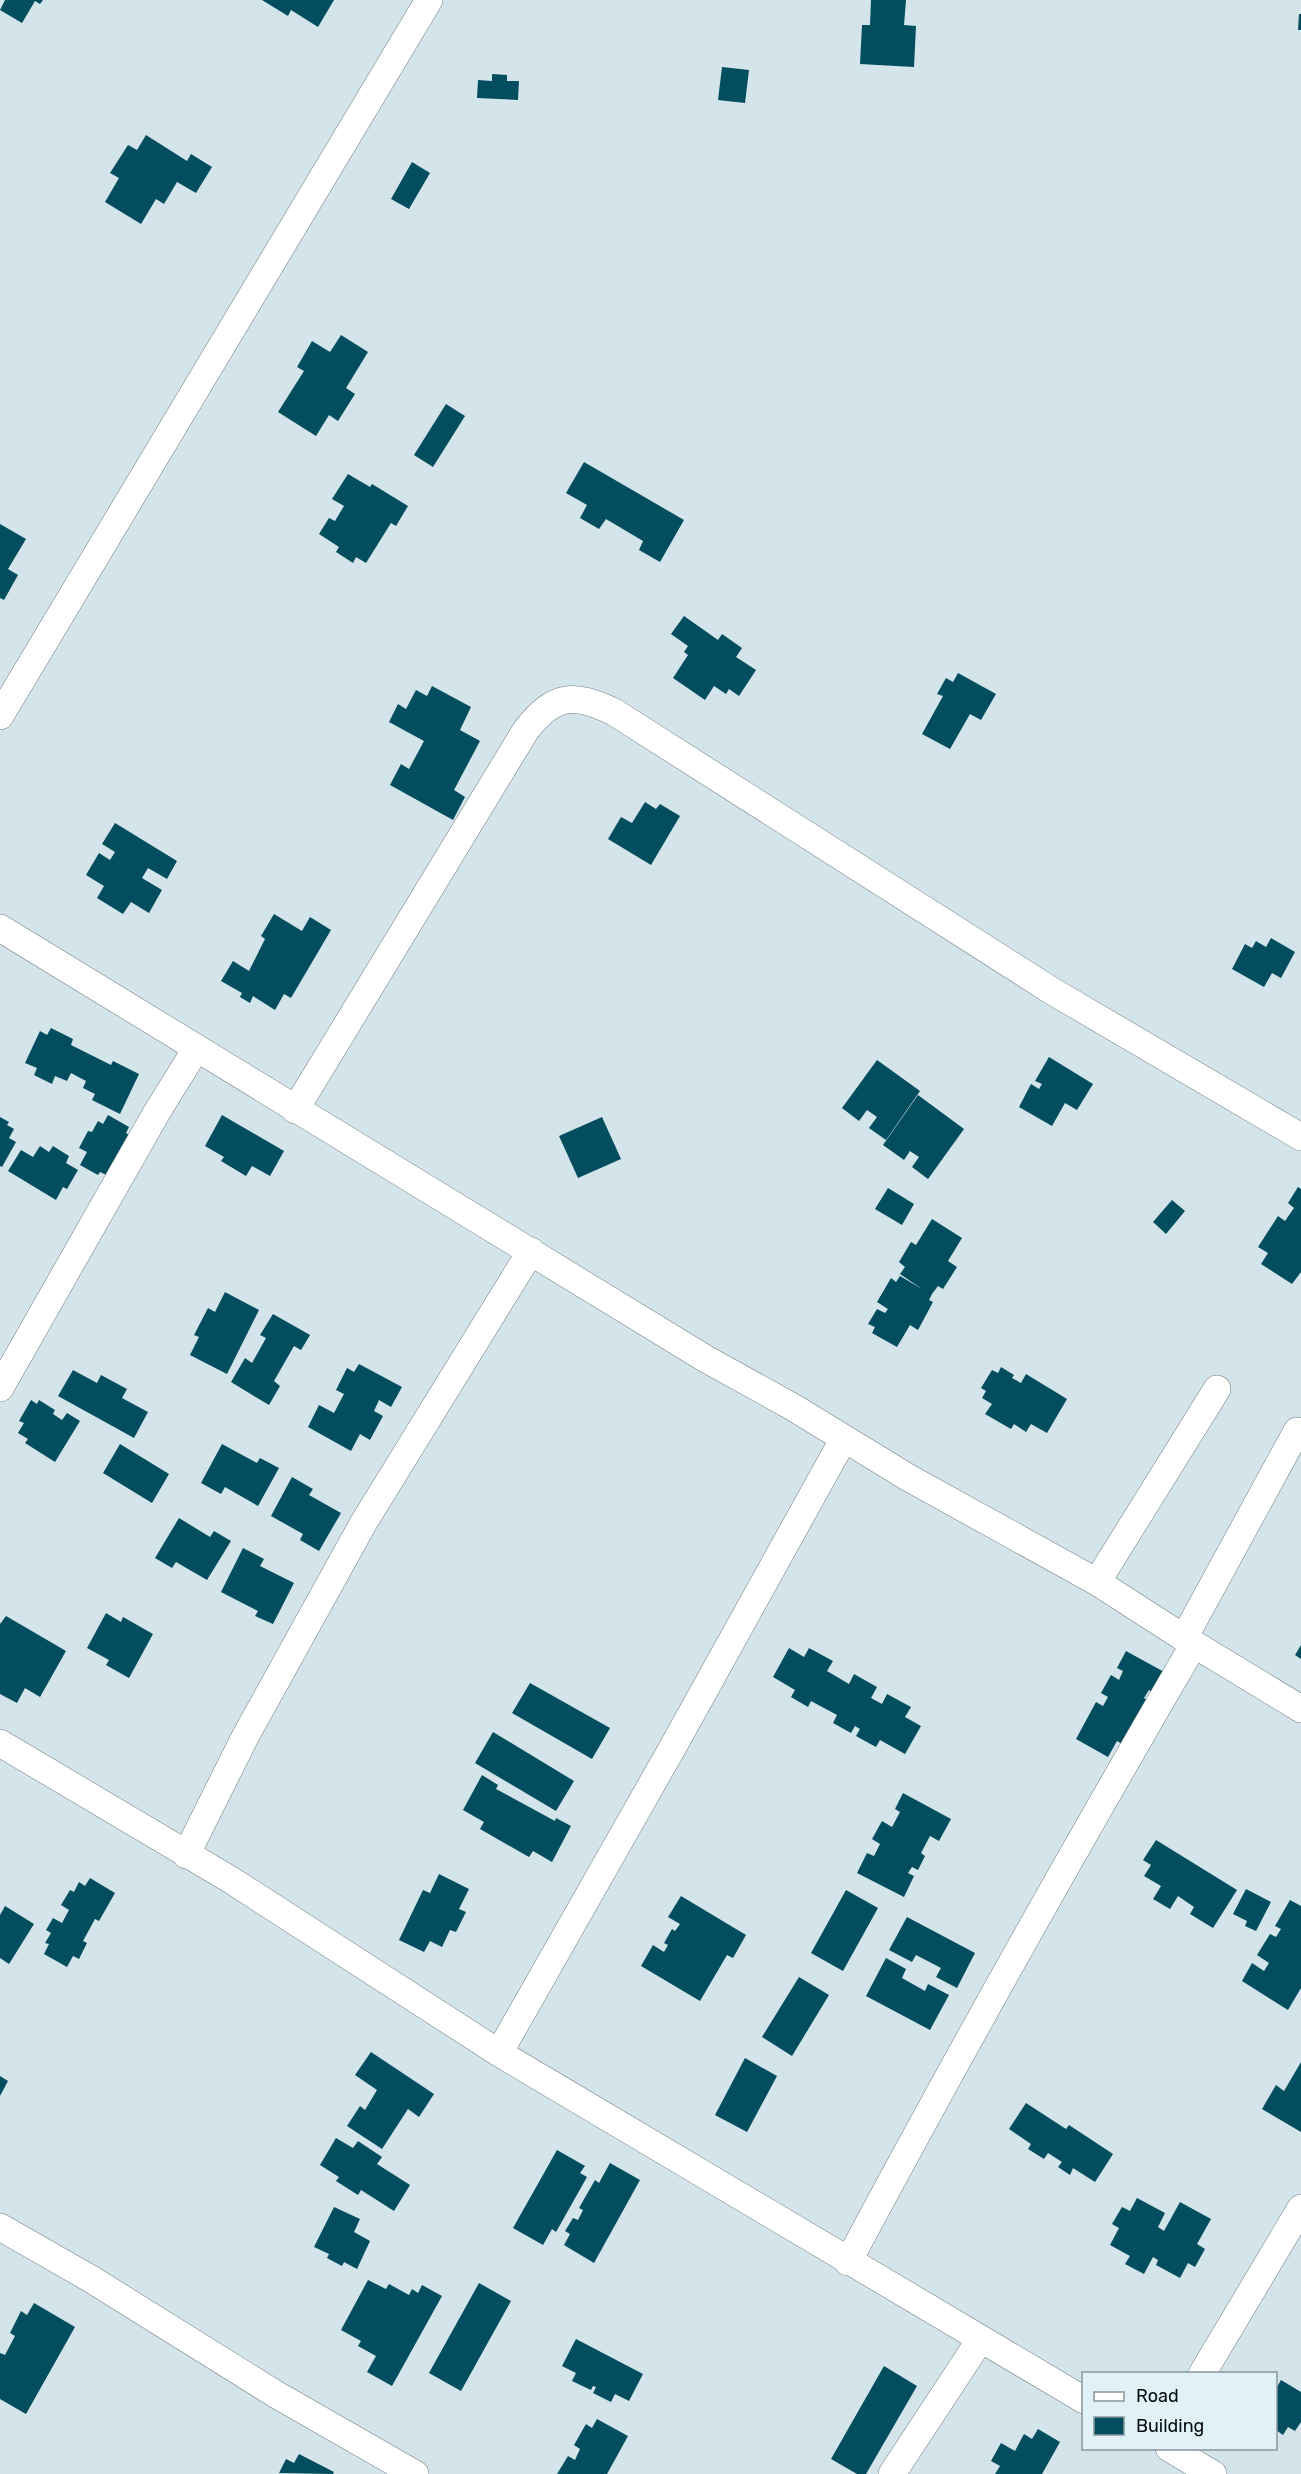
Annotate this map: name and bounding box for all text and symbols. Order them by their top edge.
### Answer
legend [1082,2372,1277,2450]
text: Road [1136,2385,1179,2407]
text: Building [1136,2415,1204,2437]

